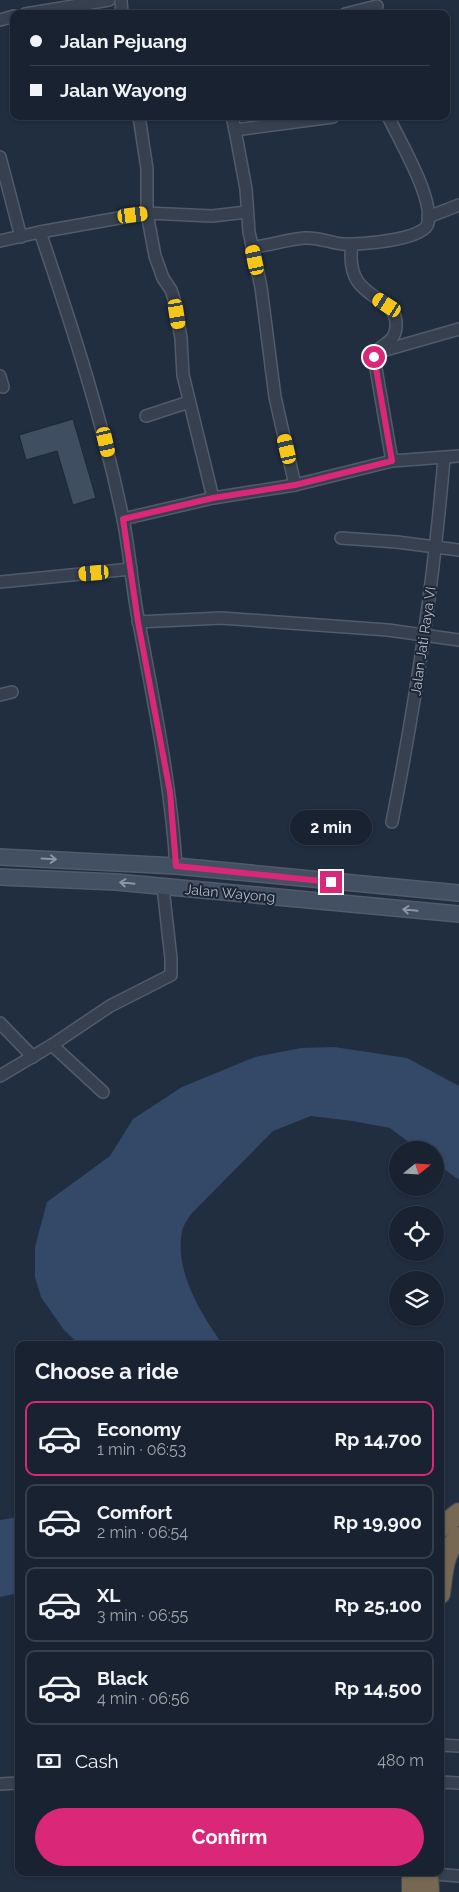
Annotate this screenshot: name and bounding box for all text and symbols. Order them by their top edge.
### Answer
text: Jalan Pejuang [60,30,187,52]
text: Jalan Wayong [60,79,187,101]
car [117,206,148,224]
car [244,244,265,276]
car [370,291,403,319]
car [167,298,186,330]
route start [363,346,385,368]
car [95,426,116,458]
car [276,433,297,465]
car [78,564,109,582]
street label: Jalan Jati Raya VI [407,585,439,697]
callout: 2 min [290,810,372,844]
text: 2 min [310,818,352,837]
one-way arrow [40,855,56,864]
route end [320,871,342,893]
one-way arrow [119,878,135,888]
street label: Jalan Wayong [184,881,276,905]
one-way arrow [403,905,419,915]
north arrow [389,1141,444,1196]
map controls [389,1141,444,1326]
button: locate [389,1206,444,1261]
button: layers [389,1271,444,1326]
text: Choose a ride [35,1358,179,1384]
icon: car [37,1416,82,1461]
text: Economy [97,1418,181,1440]
text: Rp 14,700 [335,1428,422,1450]
text: 1 min · 06:53 [97,1440,186,1459]
icon: car [37,1499,82,1544]
text: Comfort [97,1501,172,1523]
text: Rp 19,900 [333,1511,422,1533]
text: 2 min · 06:54 [97,1523,188,1542]
icon: car [37,1582,82,1627]
text: XL [97,1584,120,1606]
text: Rp 25,100 [334,1594,422,1616]
text: 3 min · 06:55 [97,1606,188,1625]
icon: car [37,1665,82,1710]
text: Black [97,1667,148,1689]
text: Rp 14,500 [334,1677,422,1699]
text: 4 min · 06:56 [97,1689,189,1708]
icon: cash [35,1747,63,1775]
text: Cash [75,1750,119,1772]
text: 480 m [377,1751,424,1770]
button: Confirm [35,1808,424,1866]

